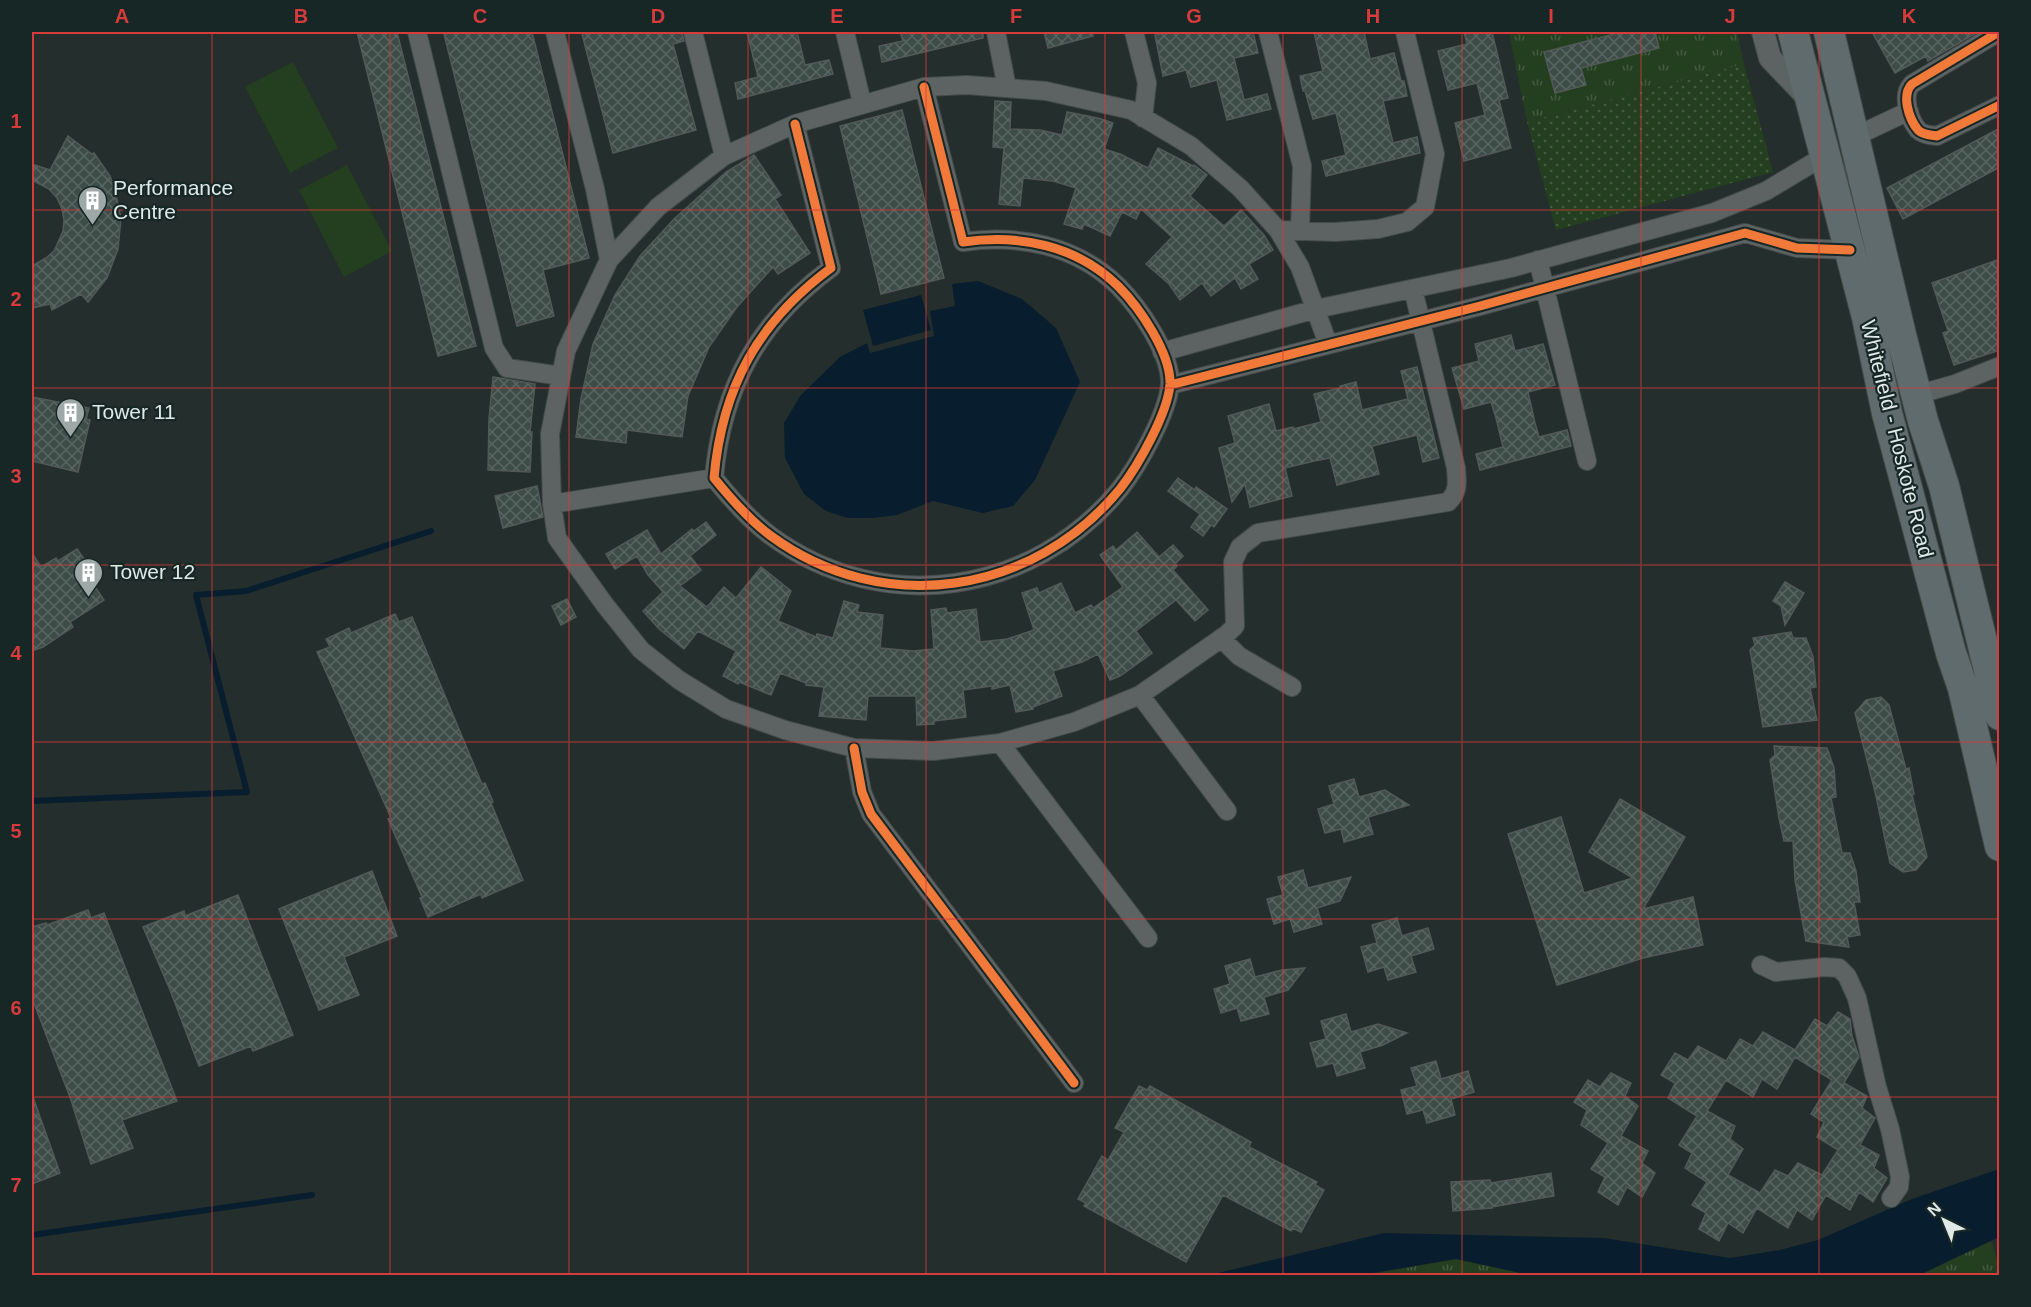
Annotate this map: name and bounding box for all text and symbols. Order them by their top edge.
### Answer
text: A [115,5,129,27]
text: B [294,5,308,27]
text: C [473,5,487,27]
text: D [651,5,665,27]
text: E [830,5,844,27]
text: F [1010,5,1022,27]
text: G [1186,5,1202,27]
text: H [1366,5,1380,27]
text: I [1548,5,1554,27]
text: J [1724,5,1736,27]
text: K [1902,5,1917,27]
text: 1 [10,110,22,132]
place label: Performance Centre [113,176,233,223]
building icon: Performance Centre [76,184,108,226]
text: 2 [10,288,22,310]
street label: Whitefield - Hoskote Road [1857,318,1938,560]
building icon: Tower 11 [55,396,87,438]
place label: Tower 11 [92,400,176,423]
text: 3 [10,465,22,487]
building icon: Tower 12 [73,556,105,598]
place label: Tower 12 [110,560,195,583]
text: 4 [10,642,22,664]
text: 5 [10,820,22,842]
text: 6 [10,997,22,1019]
text: 7 [10,1174,22,1196]
north arrow [1914,1190,1974,1250]
text: N [1924,1199,1944,1220]

